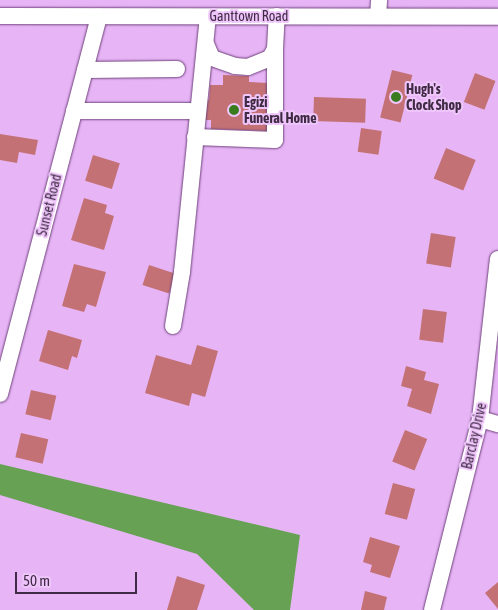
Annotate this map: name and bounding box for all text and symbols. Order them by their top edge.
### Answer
street label: Ganttown Road [210,8,288,24]
place label: Hugh's Clock Shop [406,81,462,114]
marker: Hugh's Clock Shop [390,91,402,103]
place label: Egizi Funeral Home [244,94,317,126]
marker: Egizi Funeral Home [228,104,240,116]
street label: Sunset Road [33,172,65,238]
street label: Barclay Drive [458,401,490,471]
scale bar [18,562,140,594]
text: 50 m [23,572,50,589]

